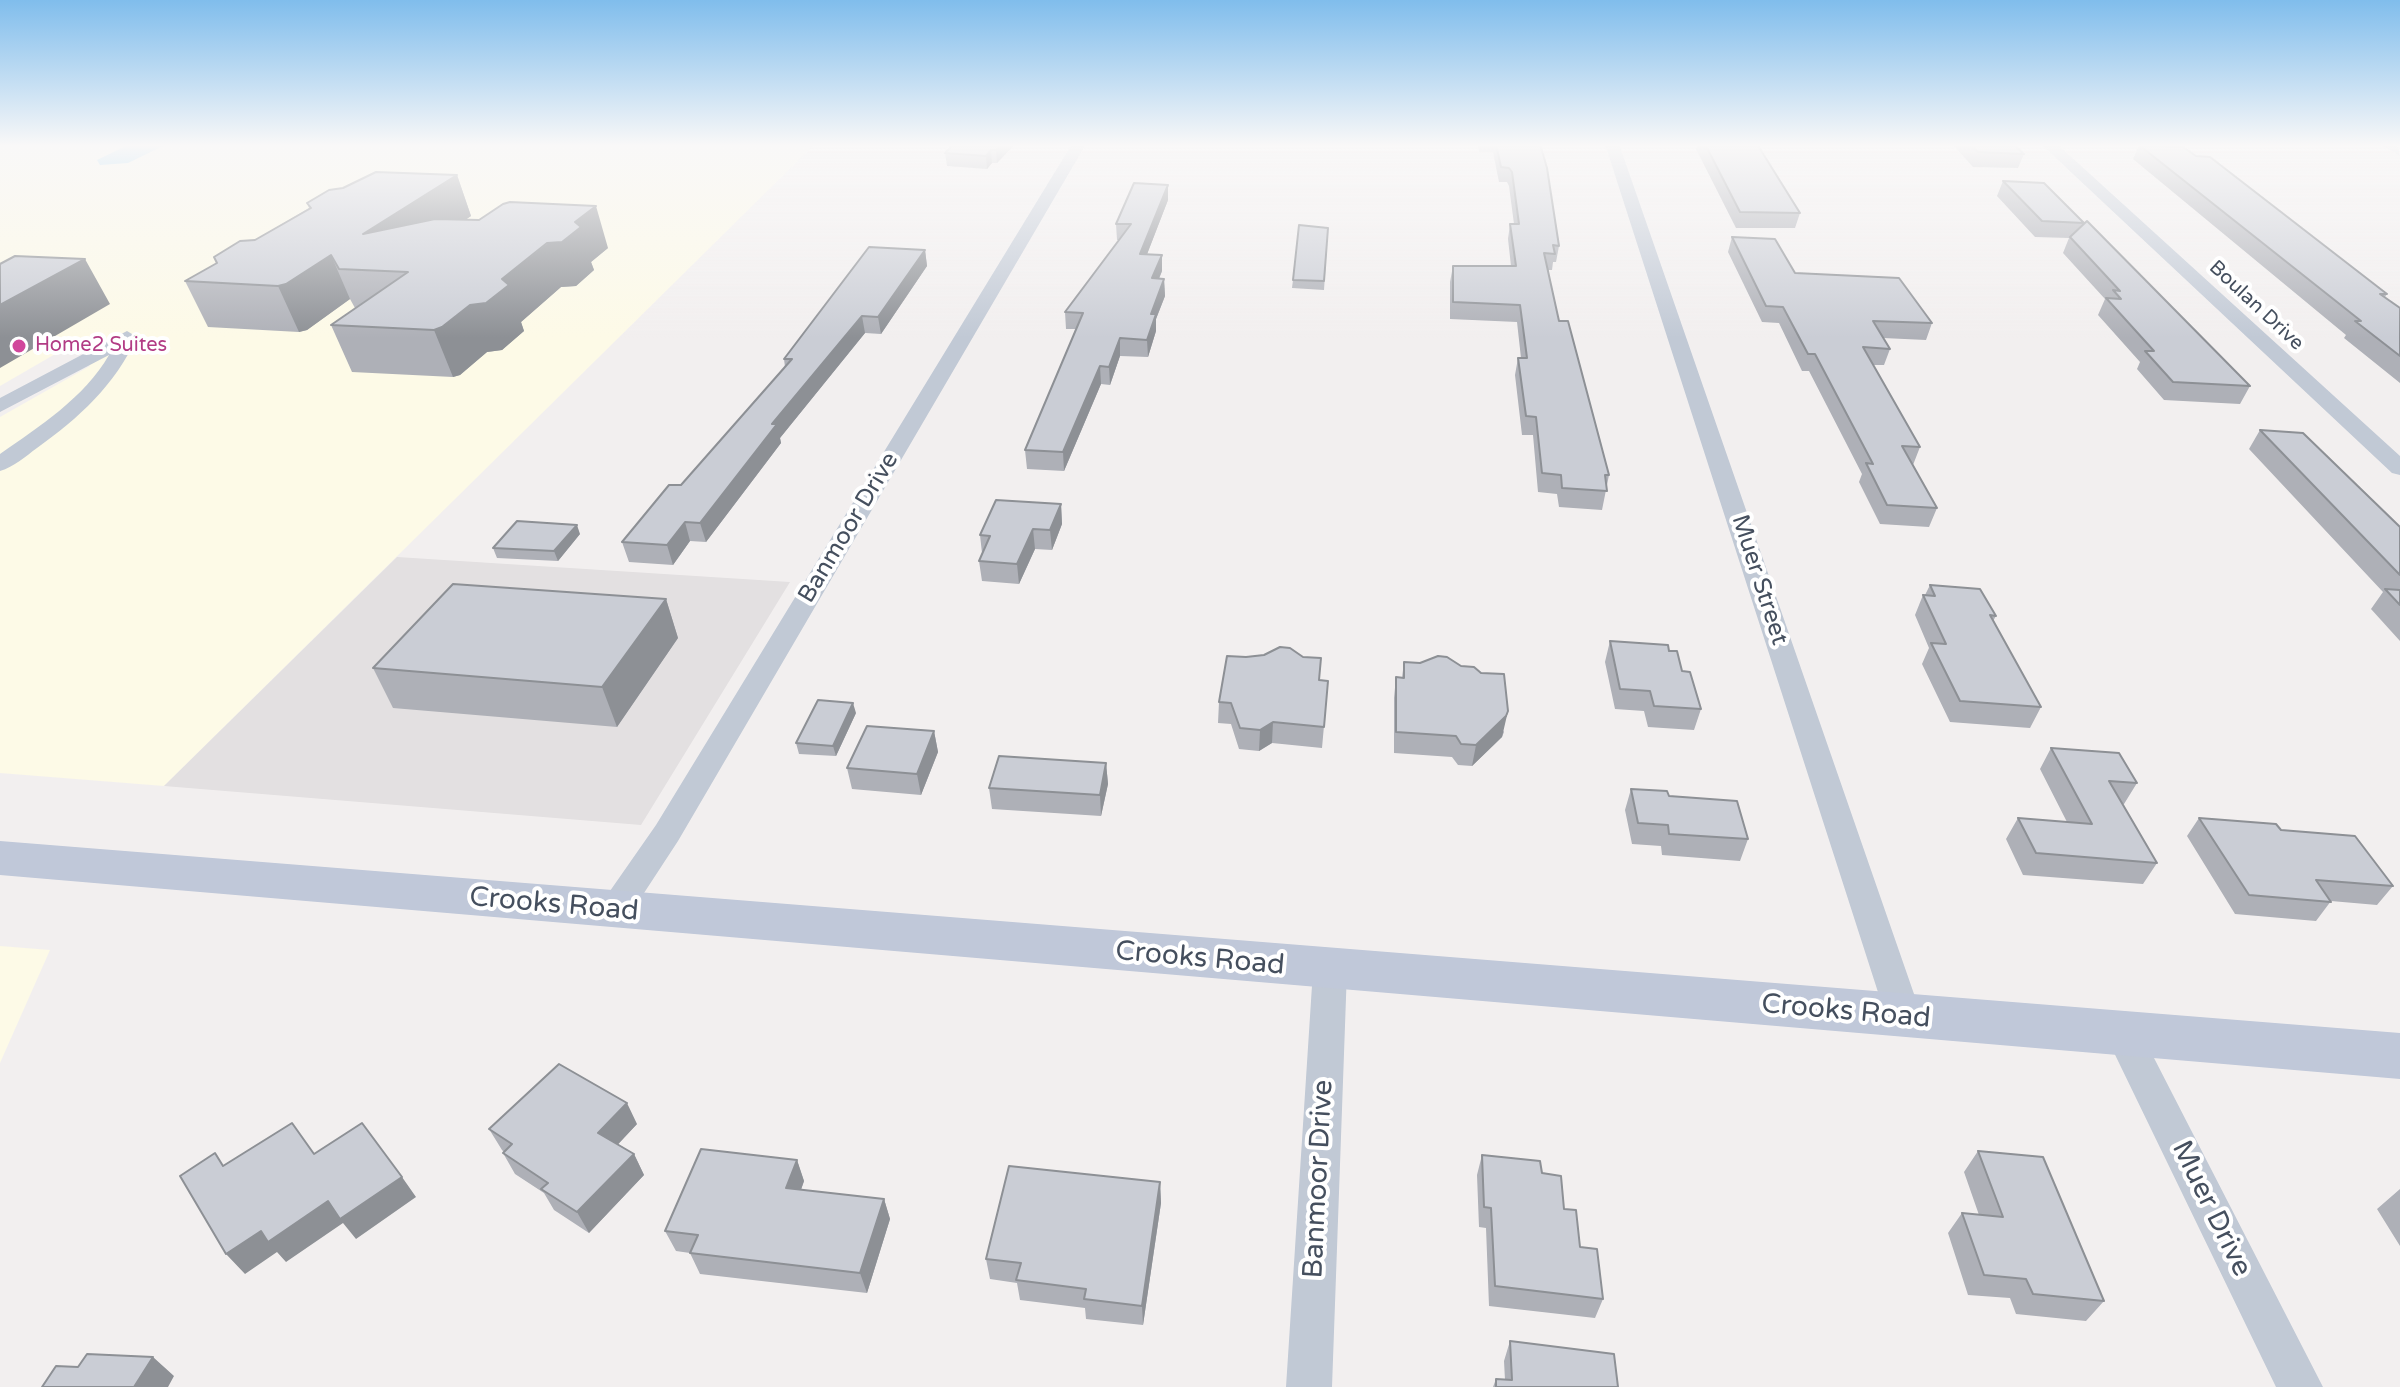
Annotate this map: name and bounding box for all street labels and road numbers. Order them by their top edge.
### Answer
street label: Boulan Drive [2204,256,2308,356]
street label: Banmoor Drive [793,448,905,608]
street label: Muer Street [1724,511,1794,649]
street label: Crooks Road [468,881,640,929]
street label: Crooks Road [1114,935,1286,983]
street label: Crooks Road [1760,988,1932,1036]
street label: Banmoor Drive [1297,1079,1341,1279]
street label: Muer Drive [2164,1136,2258,1282]

